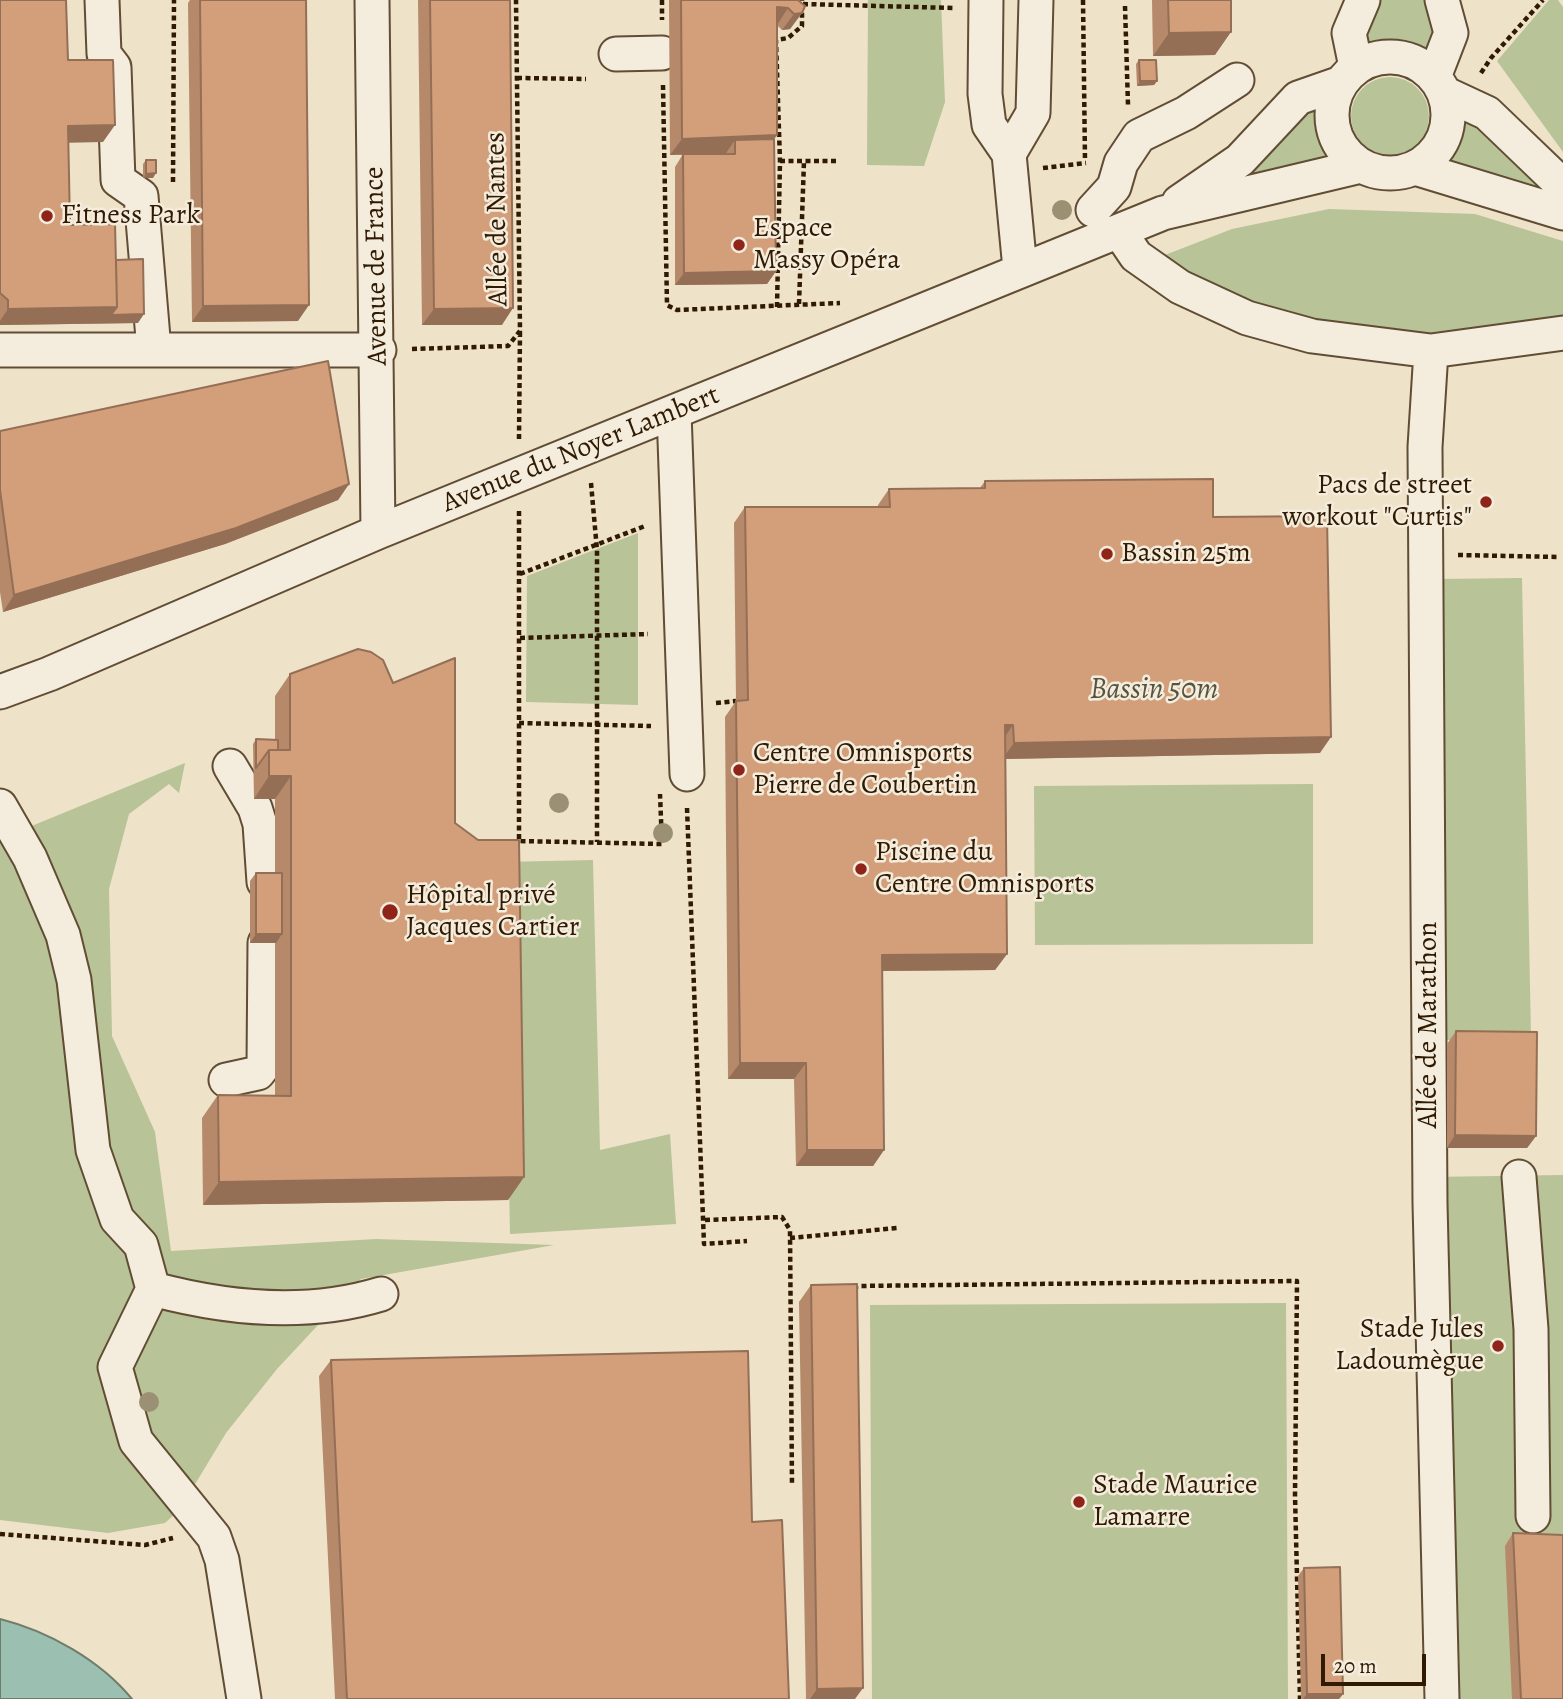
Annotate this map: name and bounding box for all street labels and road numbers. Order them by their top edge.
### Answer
street label: Allée de Nantes [480,132,516,306]
street label: Avenue de France [358,166,396,366]
street label: Avenue du Noyer Lambert [438,379,724,521]
street label: Allée de Marathon [1412,922,1446,1128]

